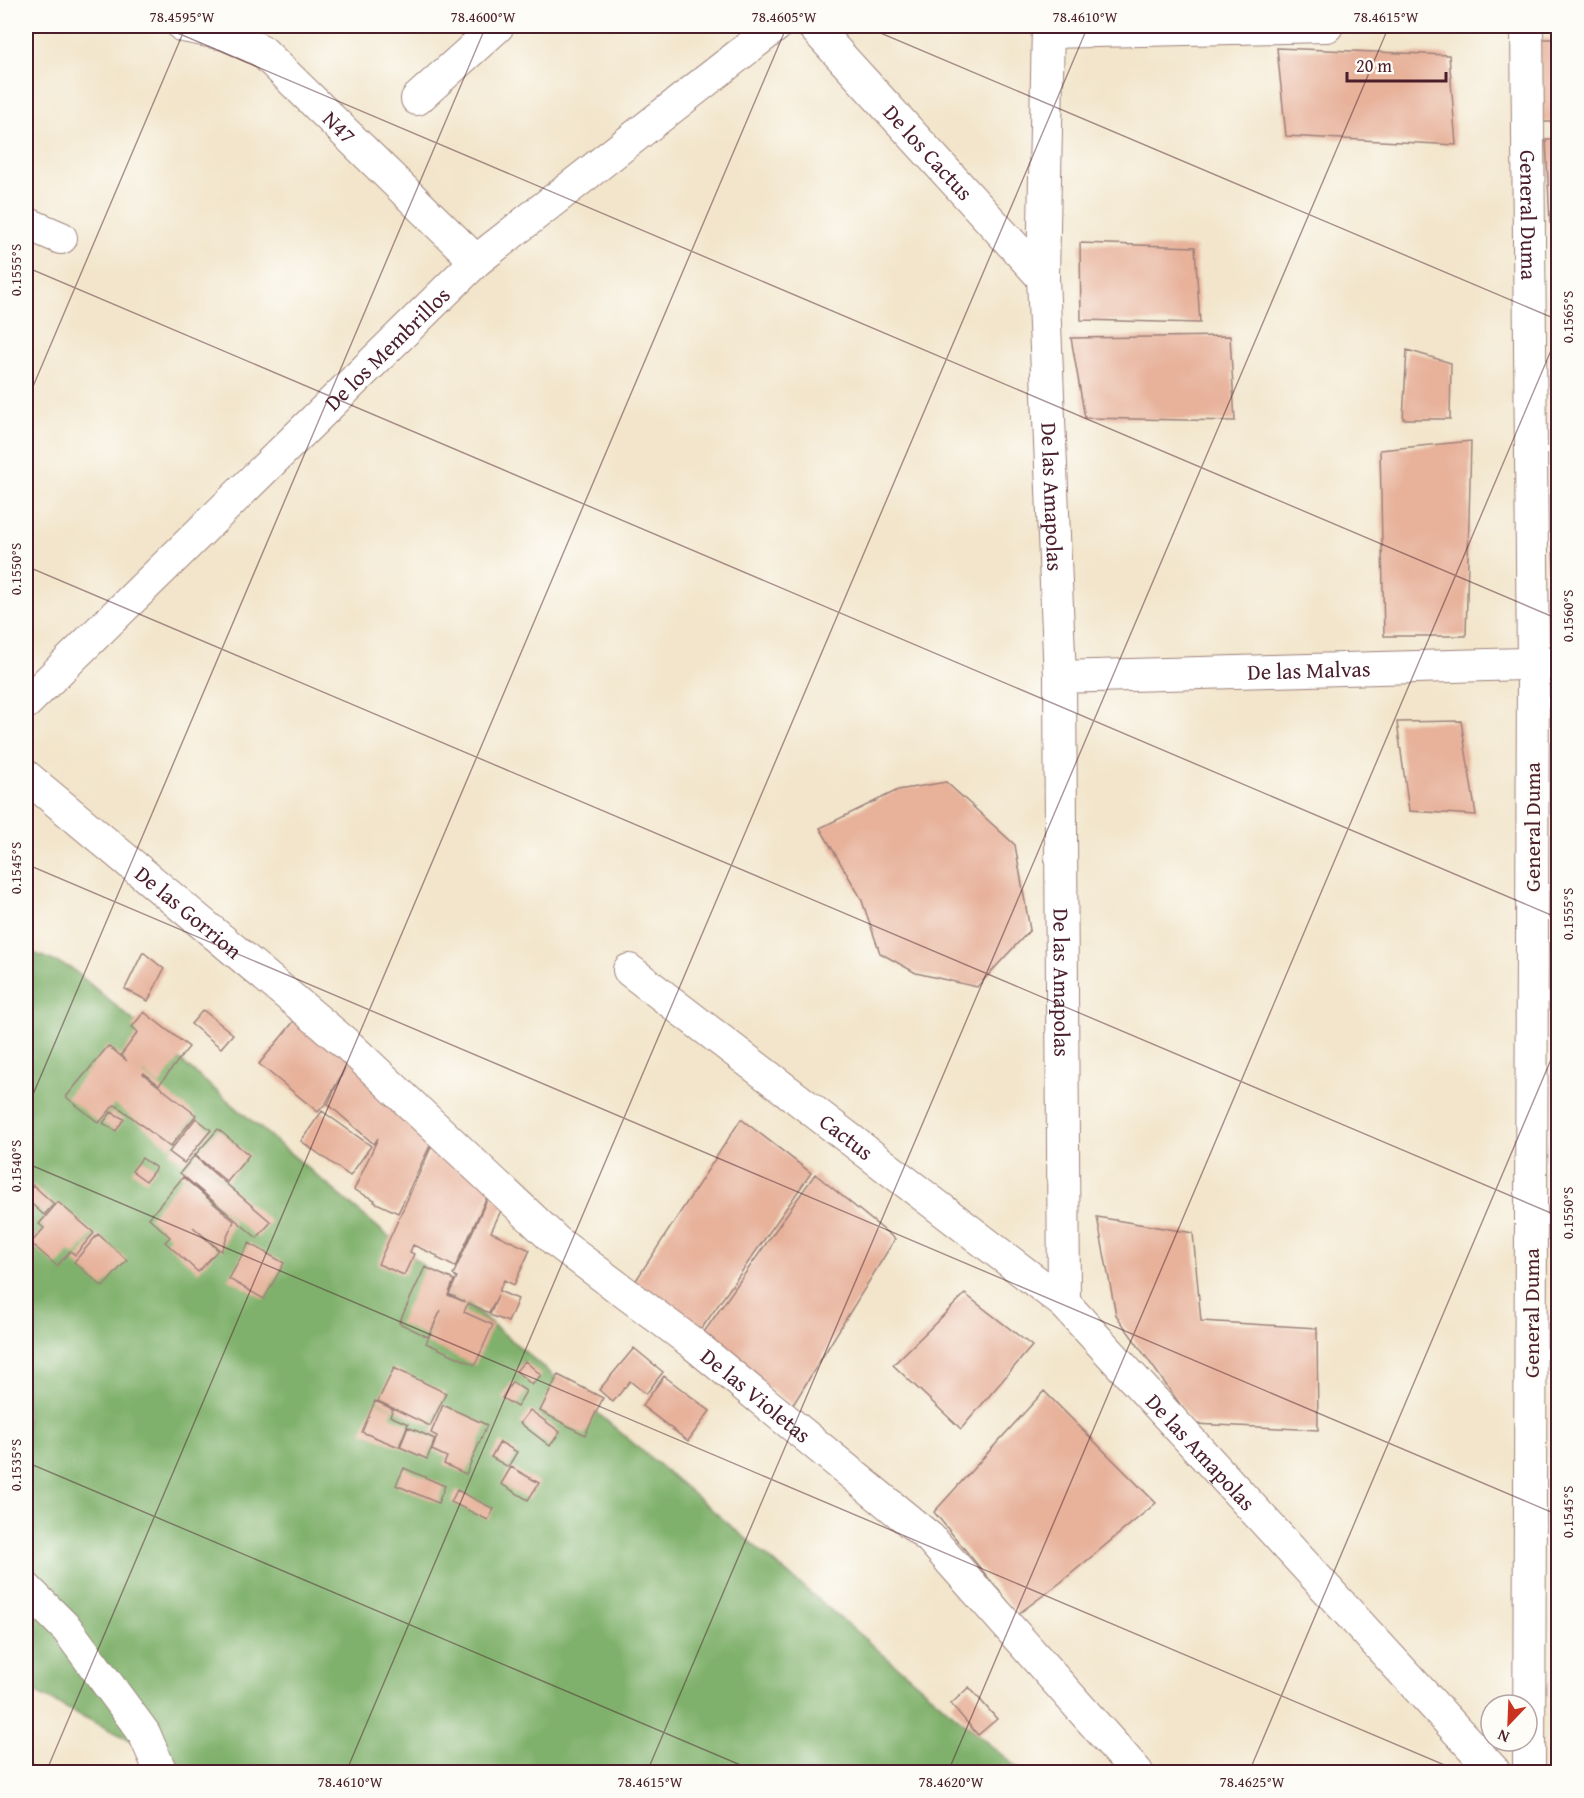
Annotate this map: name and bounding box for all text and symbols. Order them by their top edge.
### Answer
text: 78.4595°W [149,6,215,27]
text: 78.4600°W [450,6,516,27]
text: 78.4605°W [751,6,817,27]
text: 78.4610°W [1052,6,1118,27]
text: 78.4615°W [1353,6,1419,27]
scale bar [1347,45,1446,83]
text: 20 m [1356,52,1392,79]
street label: De los Cactus [876,97,981,207]
street label: N47 [316,103,363,151]
street label: General Duma [1512,150,1545,281]
text: 0.1555°S [5,244,26,296]
street label: De los Membrillos [317,279,457,418]
text: 0.1565°S [1557,291,1578,343]
street label: De las Amapolas [1033,422,1071,572]
text: 0.1550°S [5,543,26,595]
text: 0.1560°S [1557,590,1578,642]
street label: De las Malvas [1247,652,1371,688]
street label: General Duma [1516,761,1548,892]
text: 0.1545°S [5,842,26,894]
street label: De las Gorrion [128,858,250,967]
text: 0.1555°S [1557,888,1578,940]
street label: De las Amapolas [1045,908,1078,1057]
street label: Cactus [813,1105,880,1168]
text: 0.1540°S [5,1140,26,1192]
text: 0.1550°S [1557,1187,1578,1239]
street label: General Duma [1515,1247,1547,1378]
street label: De las Violetas [694,1340,818,1450]
street label: De las Amapolas [1139,1386,1263,1518]
text: 0.1535°S [5,1439,26,1491]
text: 0.1545°S [1557,1486,1578,1538]
north arrow [1479,1693,1539,1753]
text: N [1493,1724,1513,1750]
text: 78.4610°W [317,1771,383,1792]
text: 78.4615°W [617,1771,683,1792]
text: 78.4620°W [918,1771,984,1792]
text: 78.4625°W [1219,1771,1285,1792]

